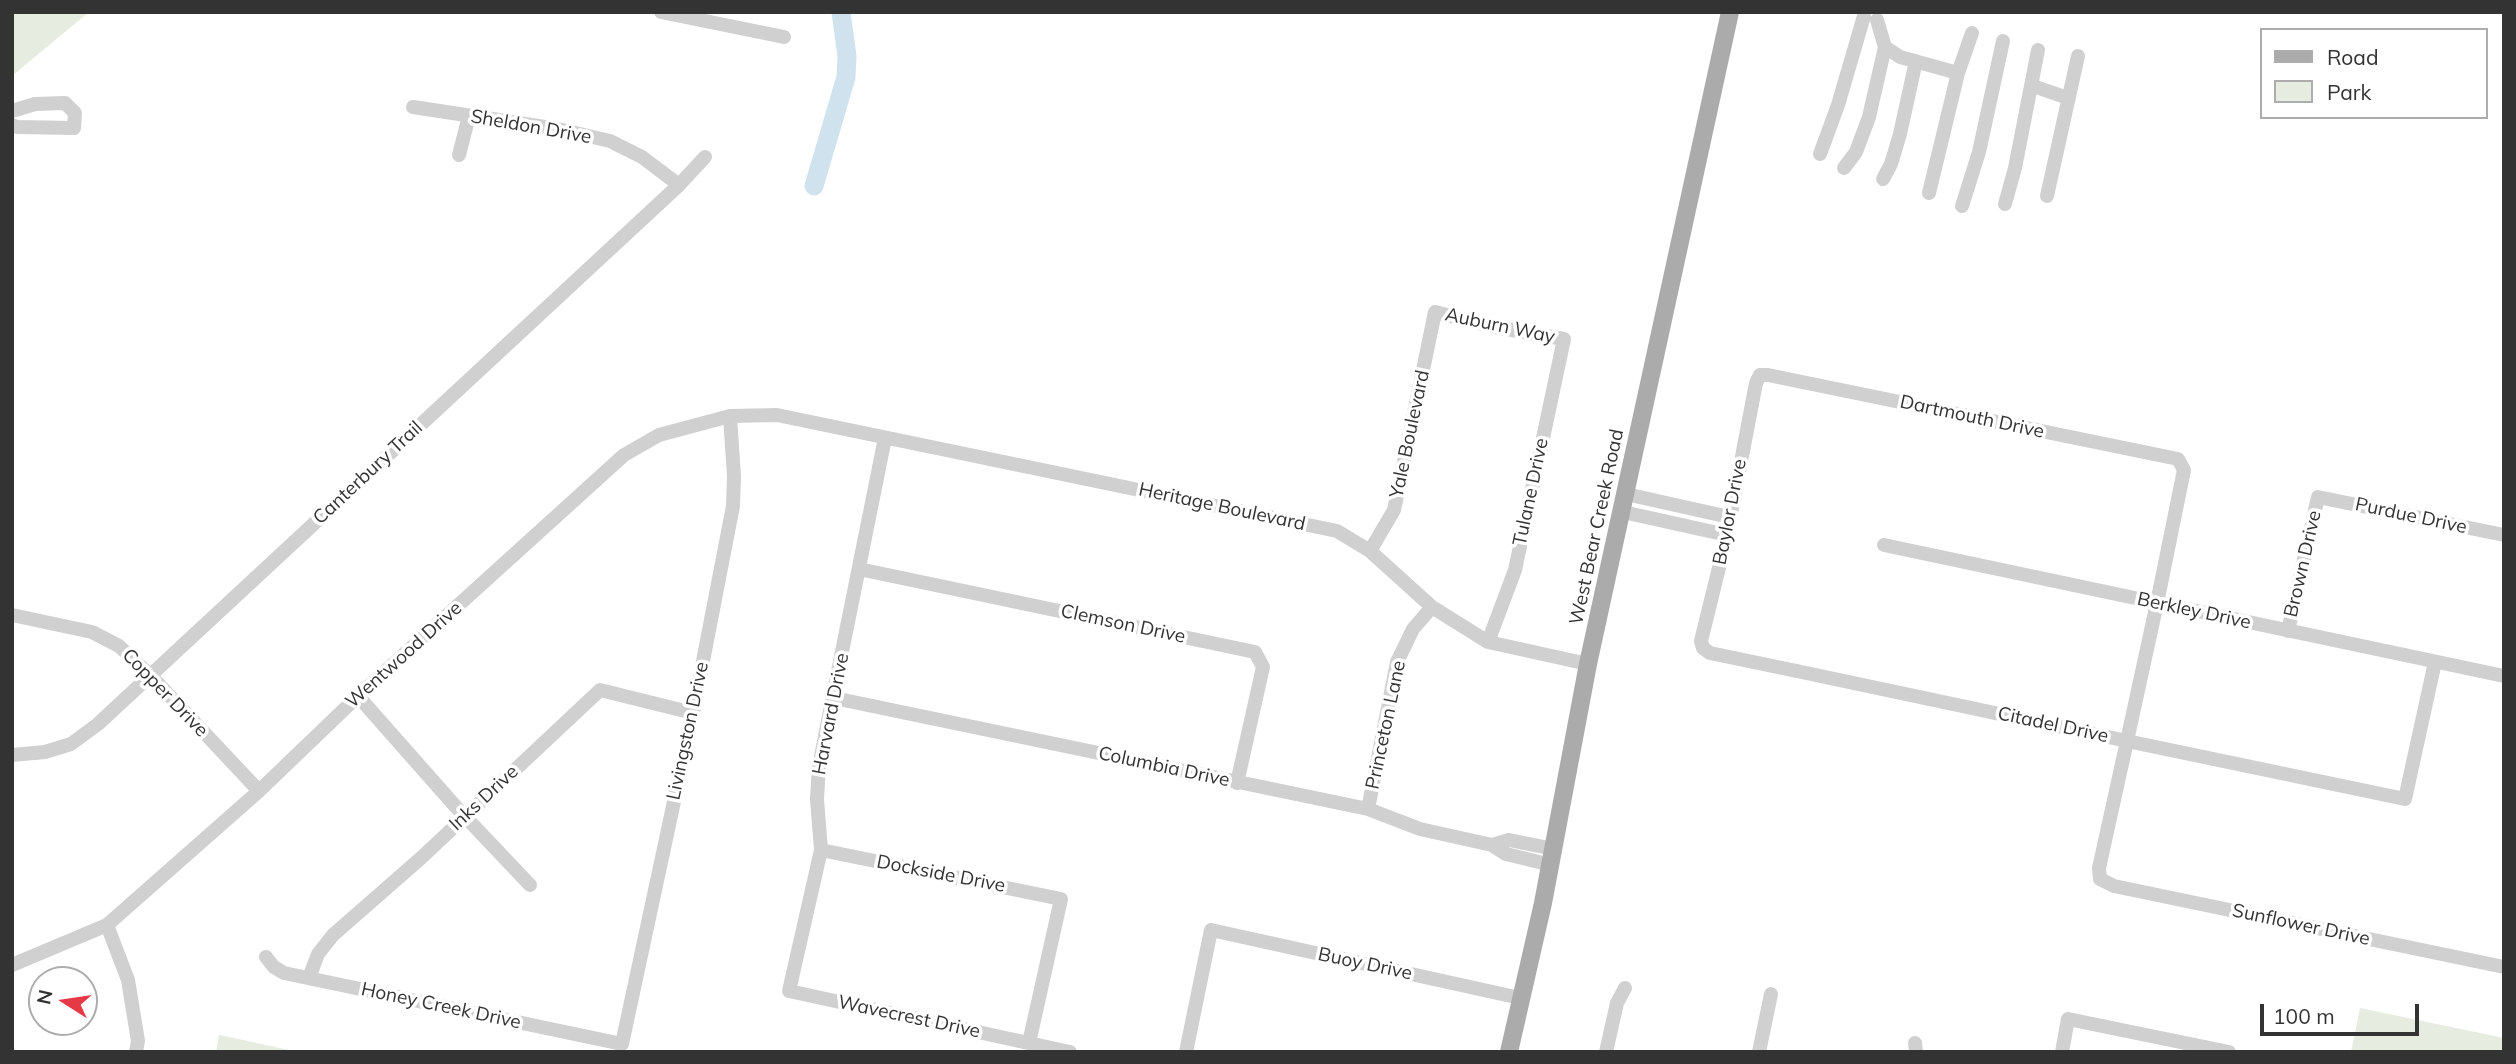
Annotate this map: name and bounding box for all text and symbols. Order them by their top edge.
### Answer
legend [2260,28,2488,119]
text: Road [2327,44,2378,70]
text: Park [2327,79,2371,105]
street label: Sheldon Drive [469,105,593,149]
street label: Auburn Way [1443,303,1557,349]
street label: Yale Boulevard [1385,368,1435,500]
street label: Dartmouth Drive [1898,391,2046,443]
street label: Canterbury Trail [309,417,427,529]
street label: West Bear Creek Road [1565,427,1629,627]
street label: Tulane Drive [1508,436,1554,548]
street label: Baylor Drive [1709,457,1751,567]
street label: Heritage Boulevard [1136,478,1308,536]
street label: Purdue Drive [2353,493,2469,539]
street label: Brown Drive [2280,508,2326,620]
street label: Berkley Drive [2135,588,2253,634]
street label: Wentwood Drive [341,597,467,713]
street label: Clemson Drive [1059,600,1187,648]
street label: Copper Drive [117,644,213,742]
street label: Harvard Drive [808,651,854,777]
street label: Princeton Lane [1361,659,1411,791]
street label: Livingston Drive [662,660,714,802]
street label: Citadel Drive [1996,702,2110,748]
street label: Columbia Drive [1096,742,1232,792]
street label: Inks Drive [445,760,523,836]
street label: Dockside Drive [875,850,1007,898]
street label: Sunflower Drive [2230,899,2372,951]
street label: Buoy Drive [1316,943,1414,985]
north arrow [28,966,98,1036]
street label: Honey Creek Drive [359,978,523,1034]
text: N [31,988,58,1007]
scale bar [2264,990,2423,1034]
street label: Wavecrest Drive [836,991,982,1043]
text: 100 m [2273,1003,2335,1029]

